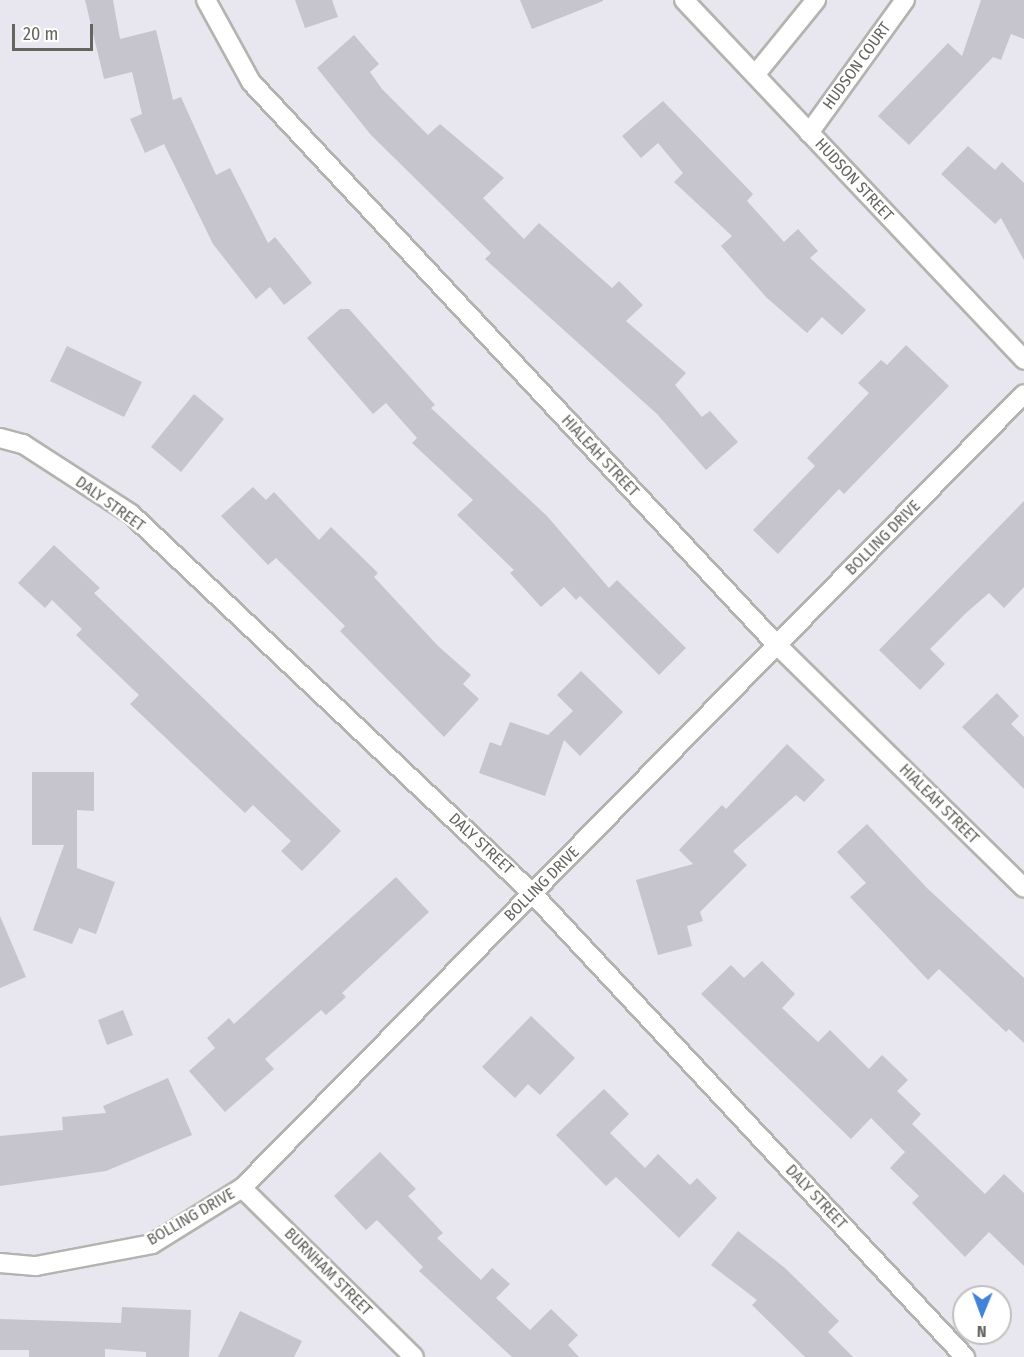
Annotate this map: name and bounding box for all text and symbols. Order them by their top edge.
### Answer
scale bar [15,12,96,50]
street label: HUDSON COURT [819,19,895,113]
text: 20 m [23,23,58,45]
street label: HUDSON STREET [811,135,897,225]
street label: HIALEAH STREET [557,411,643,501]
street label: DALY STREET [72,472,148,536]
street label: BOLLING DRIVE [842,497,924,579]
street label: HIALEAH STREET [895,760,983,848]
street label: DALY STREET [445,809,517,879]
street label: BOLLING DRIVE [501,843,583,925]
street label: DALY STREET [781,1161,851,1233]
street label: BOLLING DRIVE [144,1184,238,1250]
street label: BURNHAM STREET [280,1224,376,1320]
north arrow [952,1285,1012,1345]
text: N [977,1322,987,1341]

